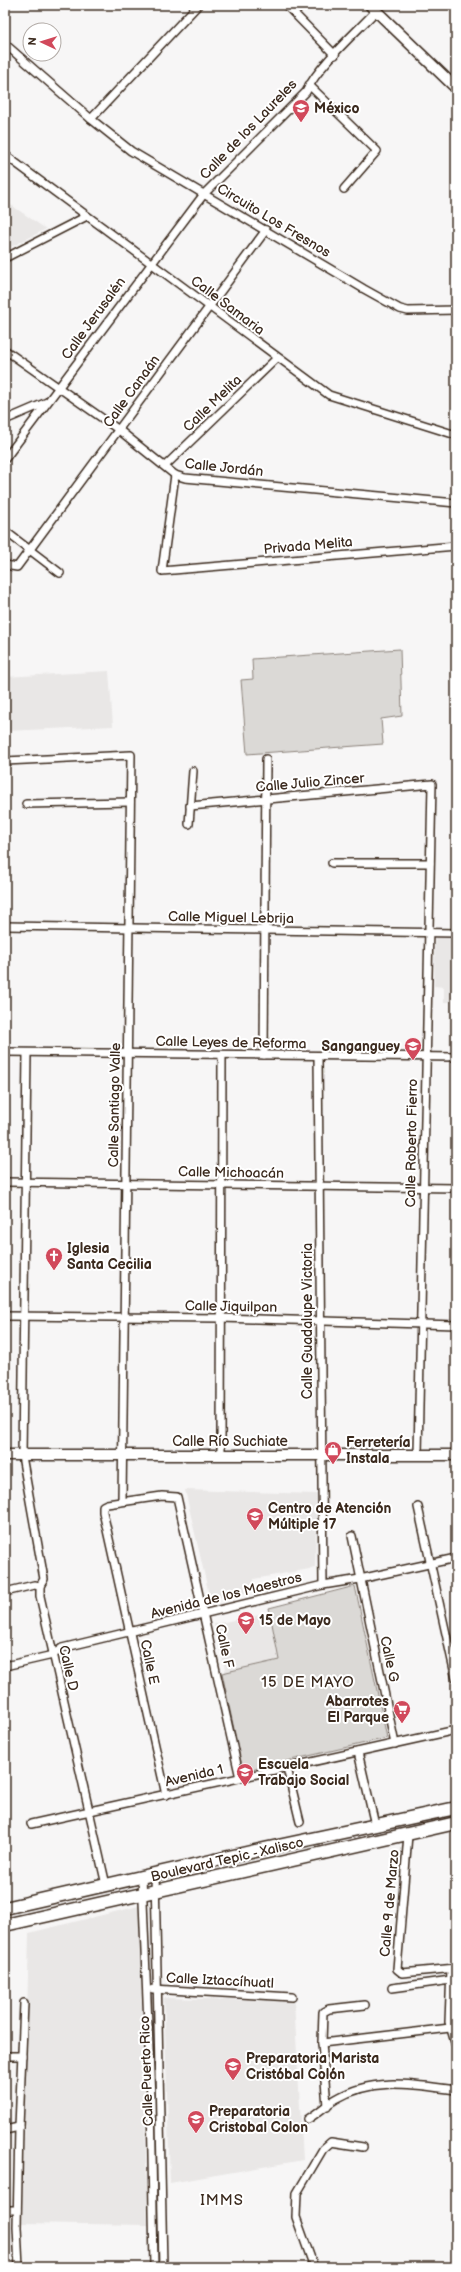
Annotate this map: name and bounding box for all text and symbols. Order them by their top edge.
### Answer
north arrow [22,22,62,62]
text: N [26,37,39,46]
street label: Calle de los Laureles [196,76,301,183]
school or university icon: México [291,98,311,123]
place label: México [314,100,360,117]
street label: Circuito Los Fresnos [214,180,334,261]
street label: Calle Samaria [187,272,268,339]
street label: Calle Jerusalén [58,274,129,363]
street label: Calle Canaán [99,352,164,431]
street label: Calle Melita [180,371,245,435]
street label: Calle Jordán [184,455,264,480]
street label: Privada Melita [263,533,353,558]
street label: Calle Julio Zincer [255,769,366,796]
street label: Calle Miguel Lebrija [168,908,294,927]
street label: Calle Leyes de Reforma [155,1033,307,1052]
school or university icon: Sanganguey [403,1036,423,1061]
place label: Sanganguey [322,1038,401,1055]
street label: Calle Santiago Valle [105,1042,124,1168]
street label: Calle Roberto Fierro [402,1078,421,1208]
street label: Calle Michoacán [178,1163,284,1182]
place label: Iglesia Santa Cecilia [67,1240,152,1273]
street label: Calle Guadalupe Victoria [299,1243,316,1399]
church icon: Iglesia Santa Cecilia [44,1246,64,1271]
street label: Calle Jiquilpan [185,1297,277,1316]
street label: Calle Río Suchiate [172,1433,288,1450]
place label: Ferretería Instala [346,1434,411,1467]
shop icon: Ferretería Instala [323,1440,343,1465]
place label: Centro de Atención Múltiple 17 [268,1500,392,1533]
school or university icon: Centro de Atención Múltiple 17 [245,1506,265,1531]
street label: Avenida de los Maestros [149,1568,303,1622]
school or university icon: 15 de Mayo [236,1610,256,1635]
place label: 15 de Mayo [259,1612,331,1629]
street label: Calle F [212,1623,238,1670]
street label: Calle G [376,1635,403,1684]
street label: Calle E [136,1638,163,1686]
street label: Calle D [55,1644,82,1693]
district label: 15 DE MAYO [261,1673,355,1692]
place label: Abarrotes El Parque [325,1693,389,1726]
supermarket icon: Abarrotes El Parque [392,1699,412,1724]
place label: Escuela Trabajo Social [258,1756,349,1789]
street label: Avenida 1 [163,1761,225,1790]
school or university icon: Escuela Trabajo Social [235,1762,255,1787]
street label: Boulevard Tepic - Xalisco [149,1834,305,1885]
street label: Calle 9 de Marzo [376,1849,403,1958]
street label: Calle Iztaccíhuatl [166,1969,274,1992]
street label: Calle Puerto Rico [136,2015,157,2126]
place label: Preparatoria Marista Cristóbal Colón [246,2050,379,2083]
school or university icon: Preparatoria Marista Cristóbal Colón [223,2056,243,2081]
place label: Preparatoria Cristobal Colon [209,2103,308,2136]
school or university icon: Preparatoria Cristobal Colon [186,2109,206,2134]
district label: IMMS [200,2191,244,2210]

